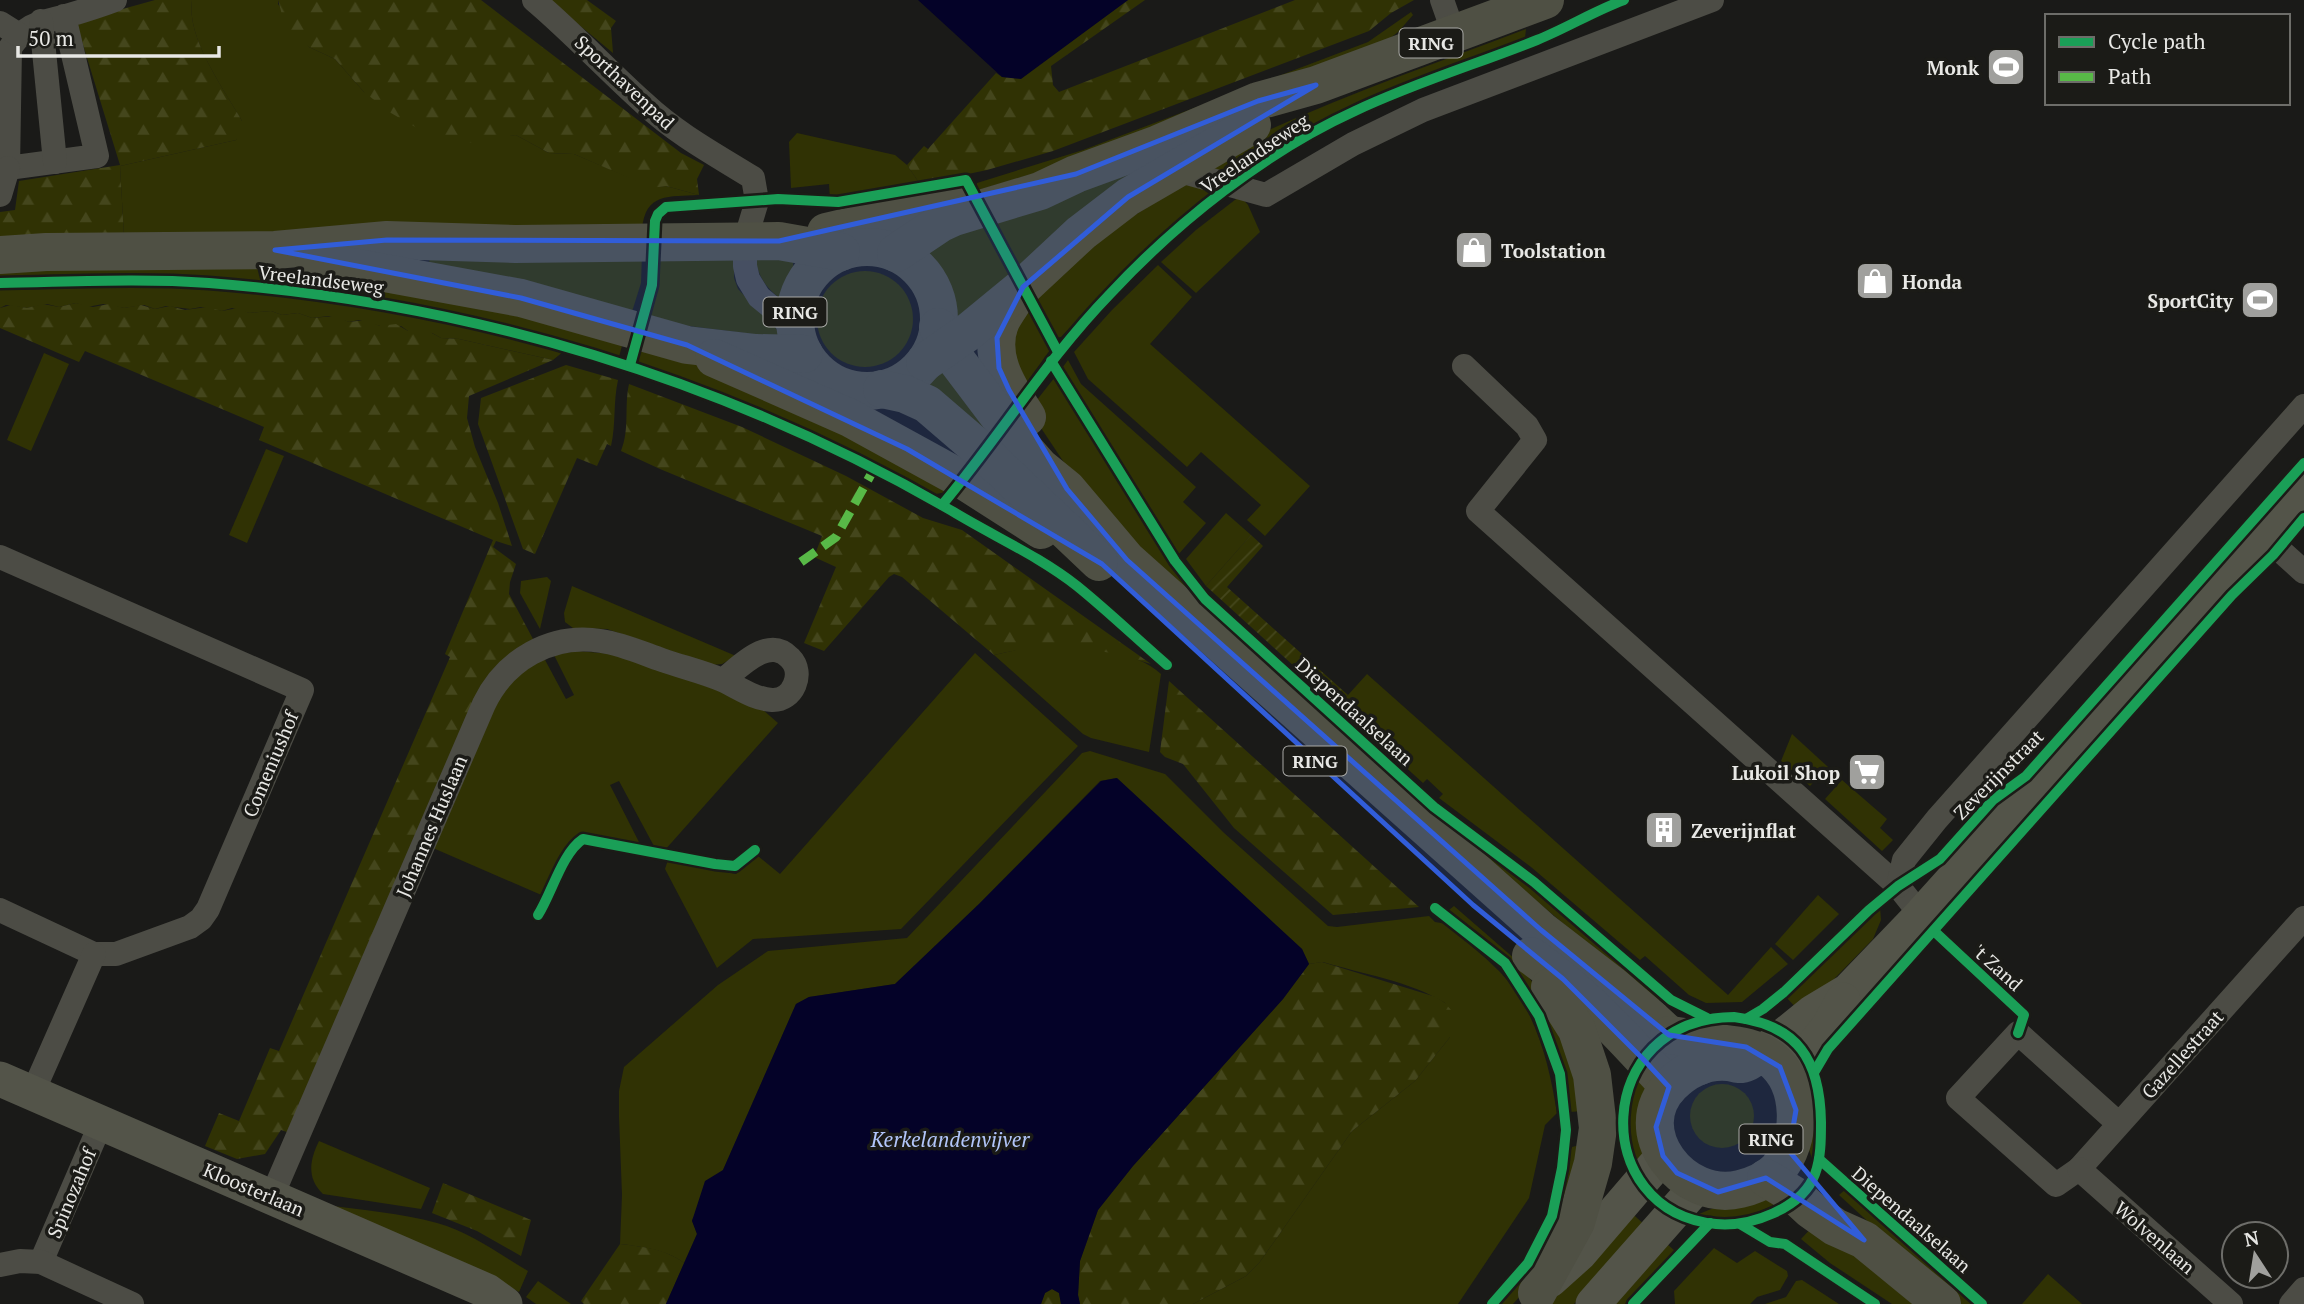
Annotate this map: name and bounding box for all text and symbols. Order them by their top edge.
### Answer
scale bar [18,14,219,58]
legend [2045,14,2290,105]
text: 50 m [28,24,74,52]
text: Cycle path [2108,27,2206,55]
road number: RING [1400,28,1462,58]
street label: Sporthavenpad [570,29,681,135]
sports icon: Monk [1985,46,2027,88]
place label: Monk [1927,55,1980,80]
text: Path [2108,62,2151,90]
street label: Vreelandseweg [1195,107,1314,199]
shop icon: Toolstation [1453,229,1495,271]
place label: Toolstation [1501,238,1606,263]
street label: Vreelandseweg [257,259,386,299]
shop icon: Honda [1854,260,1896,302]
place label: Honda [1902,269,1963,294]
sports icon: SportCity [2239,279,2281,321]
place label: SportCity [2148,288,2234,313]
road number: RING [764,298,826,326]
street label: Diependaalselaan [1291,652,1419,770]
street label: Comeniushof [237,706,304,821]
street label: Zeverijnstraat [1948,724,2048,824]
road number: RING [1284,746,1346,776]
street label: Johannes Huslaan [390,751,472,901]
supermarket icon: Lukoil Shop [1846,751,1888,793]
place label: Lukoil Shop [1732,760,1840,785]
building icon: Zeverijnflat [1643,809,1685,851]
place label: Zeverijnflat [1691,818,1797,843]
street label: 't Zand [1968,938,2029,996]
street label: Gazellestraat [2136,1004,2228,1104]
road number: RING [1740,1124,1802,1154]
water label: Kerkelandenvijver [870,1125,1030,1153]
street label: Spinozahof [41,1143,102,1242]
street label: Kloosterlaan [200,1157,308,1221]
street label: Diependaalselaan [1847,1160,1977,1278]
street label: Wolvenlaan [2109,1195,2201,1279]
north arrow [2220,1220,2290,1290]
text: N [2242,1224,2262,1252]

